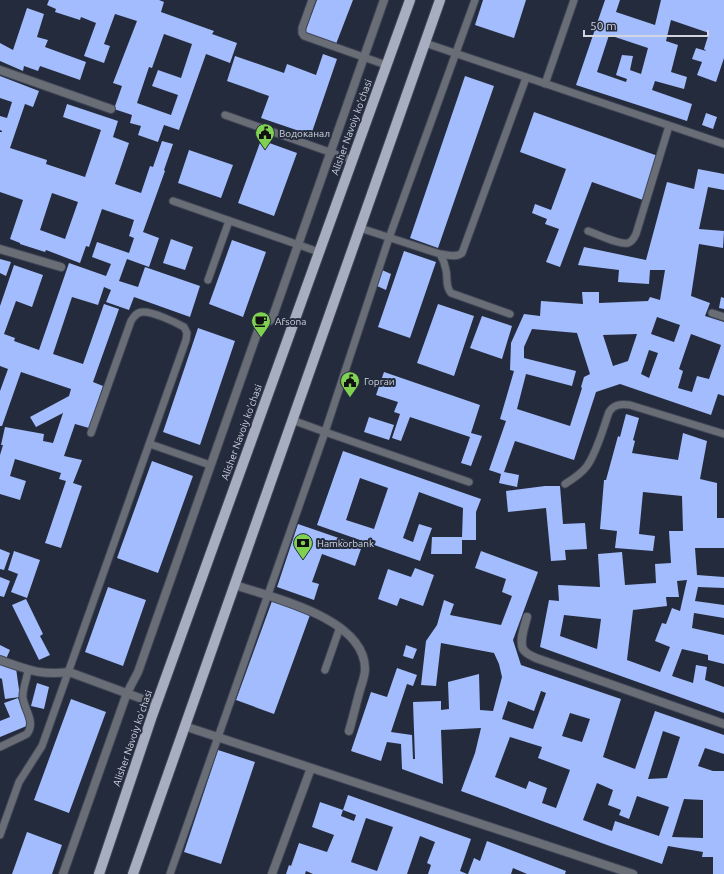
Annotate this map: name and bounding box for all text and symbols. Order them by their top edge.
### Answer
scale bar [584,12,708,38]
text: 50 m [590,19,617,32]
street label: Alisher Navoiy ko'chasi [329,78,374,176]
public building icon: Водоканал [254,122,276,150]
place label: Водоканал [279,128,330,139]
cafe icon: Afsona [250,310,272,338]
place label: Afsona [275,316,306,327]
public building icon: Горгаи [339,370,361,398]
place label: Горгаи [364,376,395,387]
street label: Alisher Navoiy ko'chasi [219,383,264,481]
bank icon: Hamkorbank [292,532,314,560]
place label: Hamkorbank [317,538,374,549]
street label: Alisher Navoiy ko'chasi [111,689,154,788]

